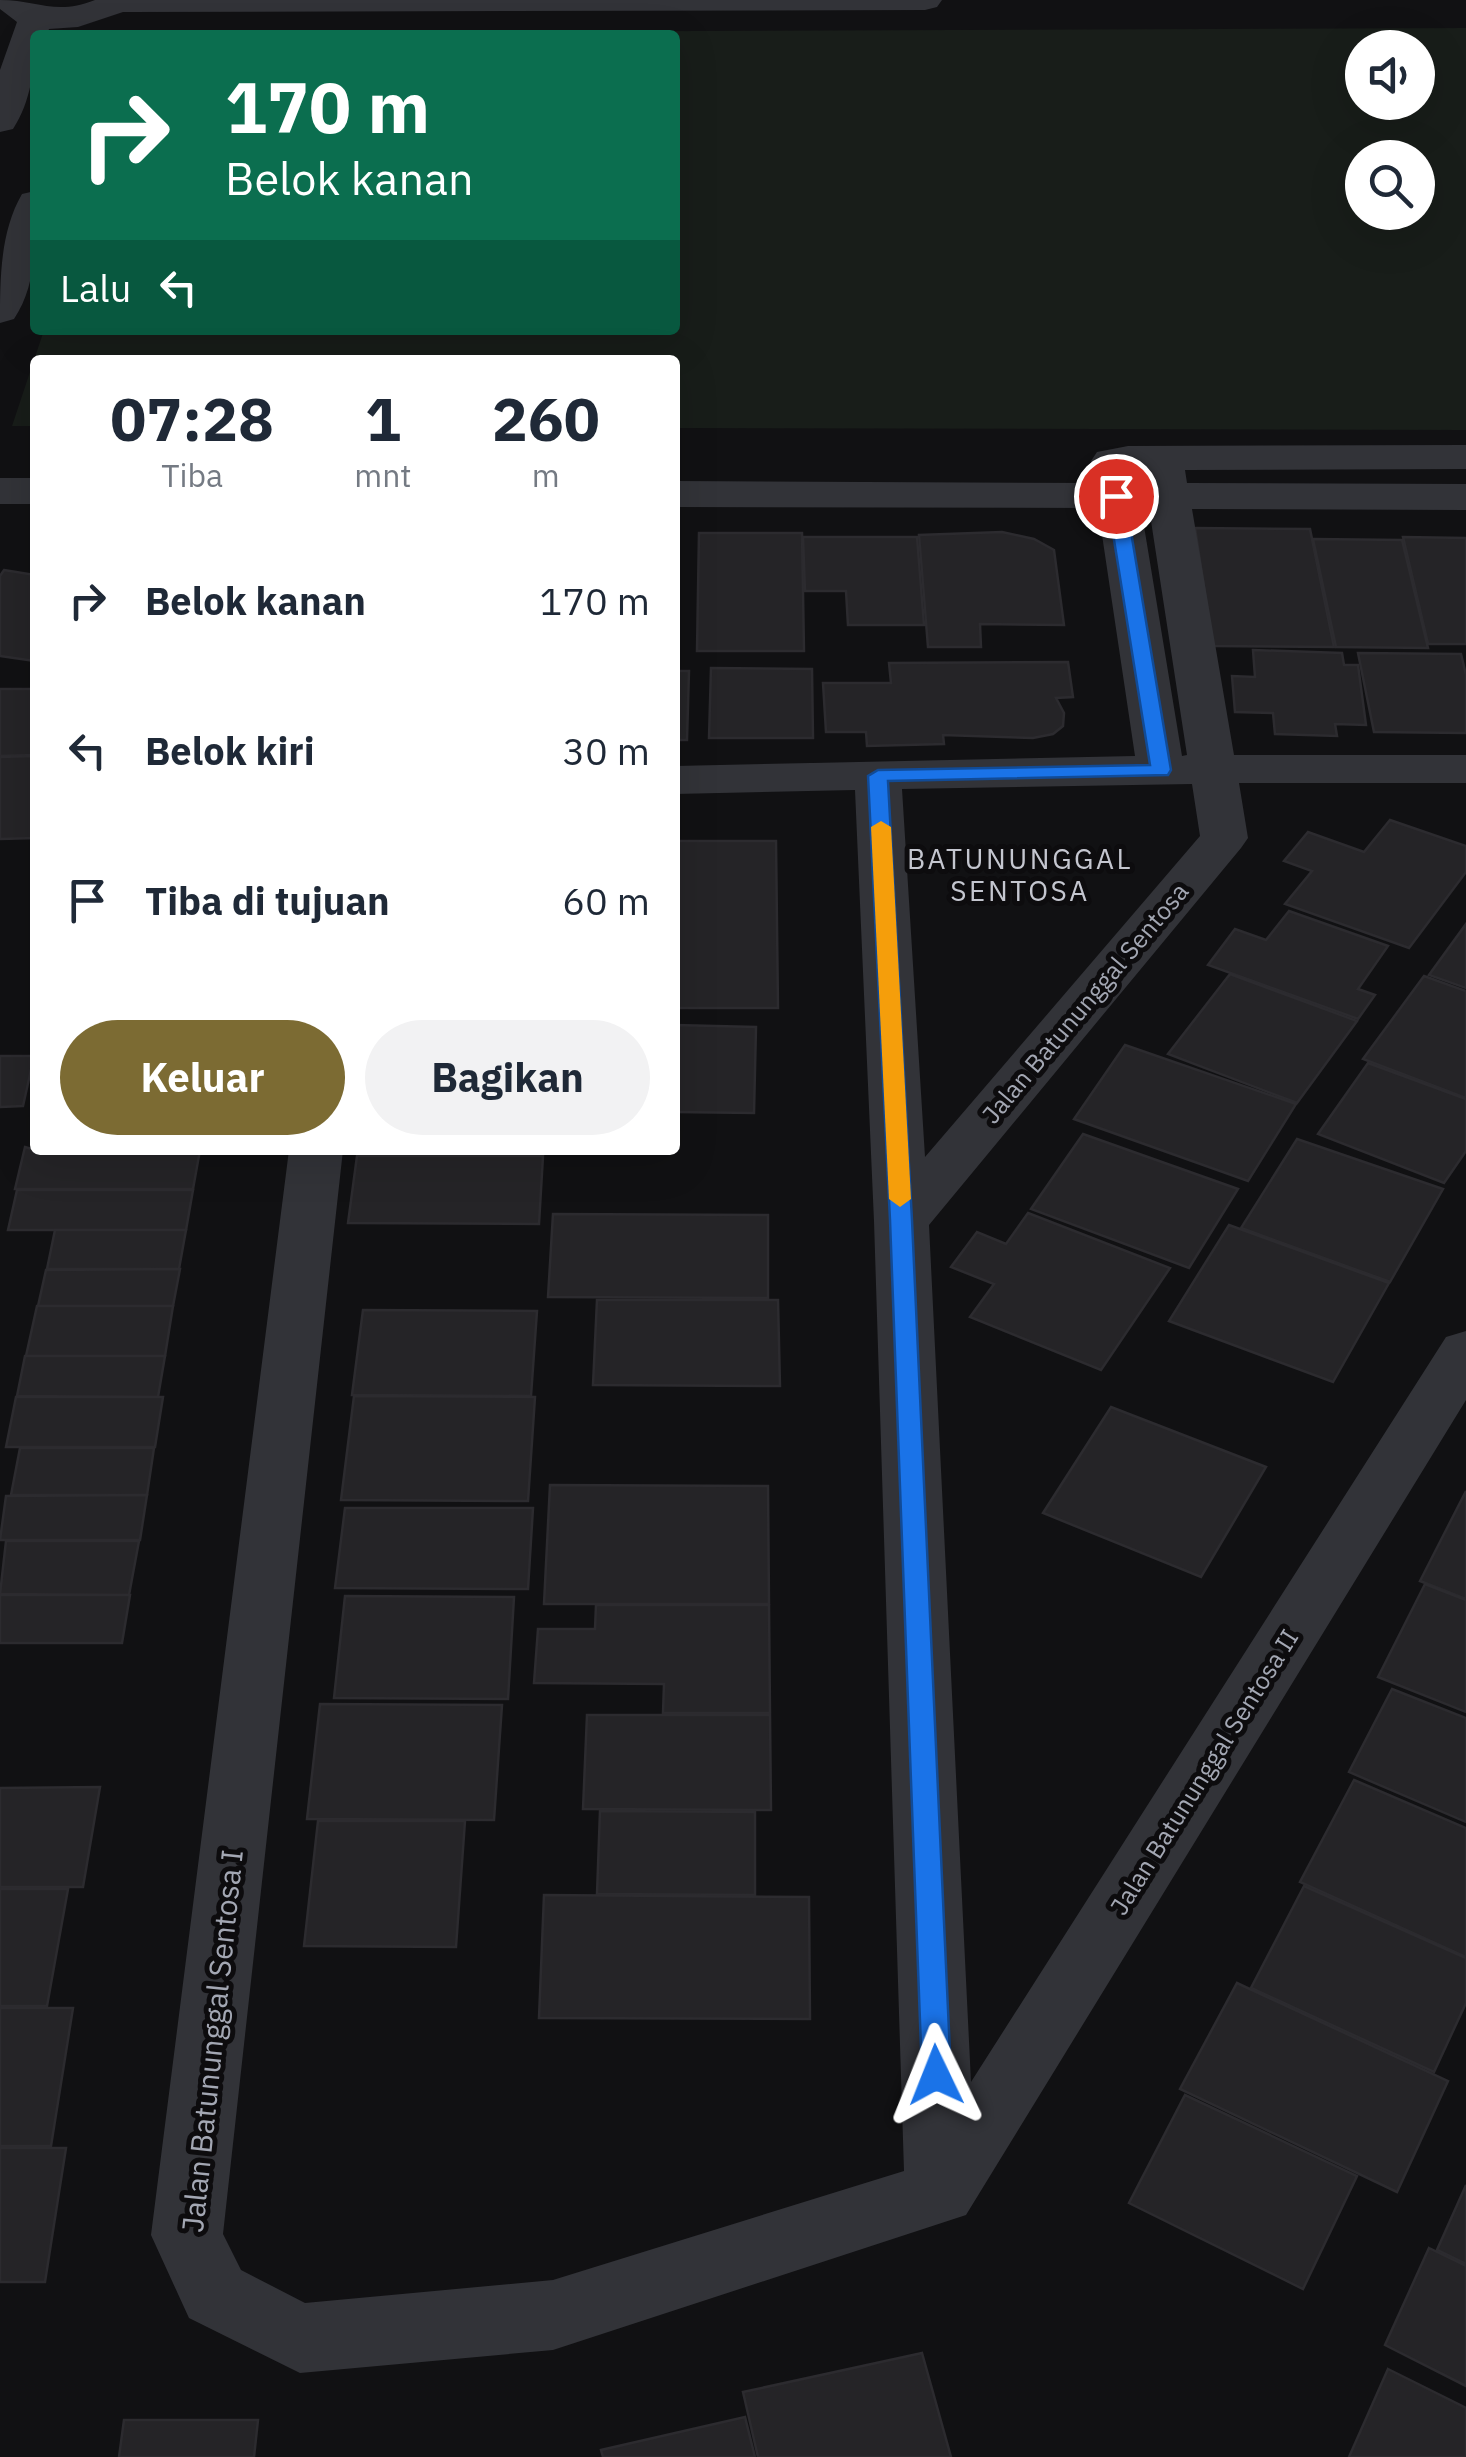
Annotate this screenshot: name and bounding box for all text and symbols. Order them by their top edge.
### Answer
map controls [1345,30,1435,230]
button: sound [1345,30,1435,120]
text: 170 m [225,61,430,152]
icon: right [60,70,190,200]
button: search [1345,140,1435,230]
text: Belok kanan [225,149,474,207]
icon: left [151,260,206,315]
text: Lalu [60,263,131,312]
text: 07:28 [110,379,274,458]
text: 1 [365,379,401,458]
text: 260 [492,379,600,458]
text: Tiba [161,454,223,496]
text: mnt [354,454,412,496]
text: m [532,454,560,496]
pin [1074,454,1159,539]
icon: arrive [1089,469,1144,524]
icon: right [60,573,115,628]
text: Belok kanan [145,576,366,625]
text: 170 m [539,576,650,625]
icon: left [60,723,115,778]
text: Belok kiri [145,726,315,775]
text: 30 m [562,726,650,775]
district label: BATUNUNGGAL SENTOSA [907,840,1133,909]
icon: arrive [60,873,115,928]
street label: Jalan Batununggal Sentosa [974,875,1195,1130]
text: Tiba di tujuan [145,876,390,925]
text: 60 m [562,876,650,925]
button: Keluar [60,1020,345,1135]
button: Bagikan [365,1020,650,1135]
street label: Jalan Batununggal Sentosa II [1102,1623,1305,1921]
street label: Jalan Batununggal Sentosa I [172,1848,251,2234]
position arrow [884,2023,988,2127]

